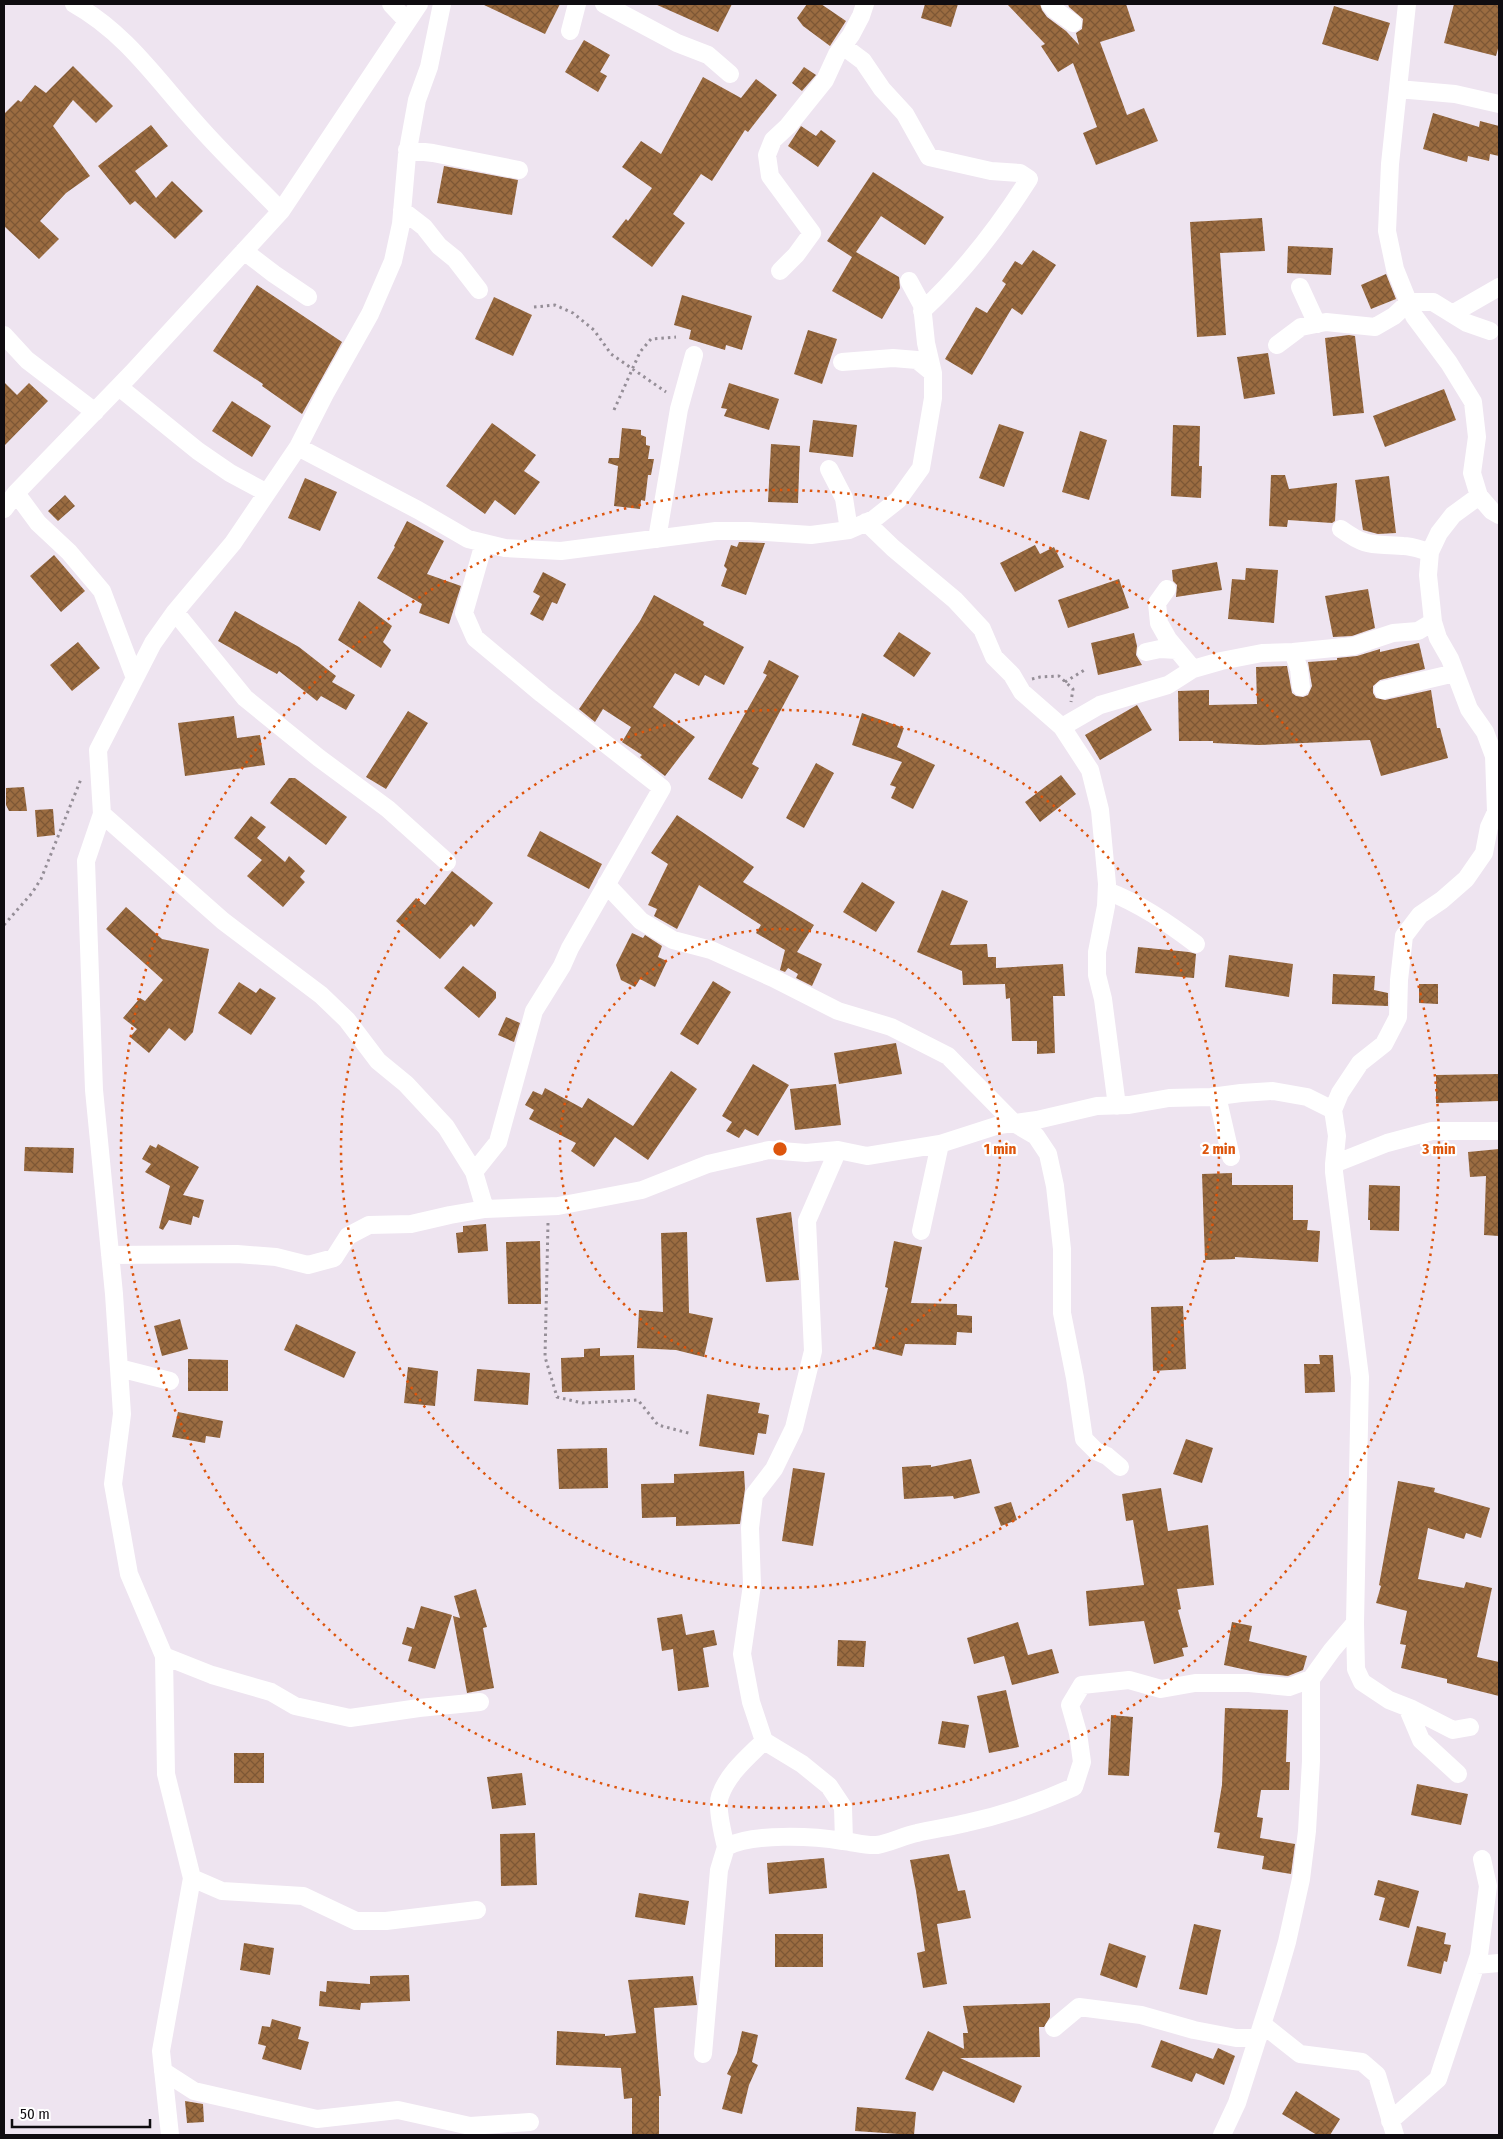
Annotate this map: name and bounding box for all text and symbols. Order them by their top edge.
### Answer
centre of rings [771,1140,789,1158]
text: 1 min [984,1140,1016,1158]
text: 2 min [1201,1140,1236,1158]
text: 3 min [1421,1140,1456,1158]
scale bar [12,2096,150,2128]
text: 50 m [20,2105,50,2123]

